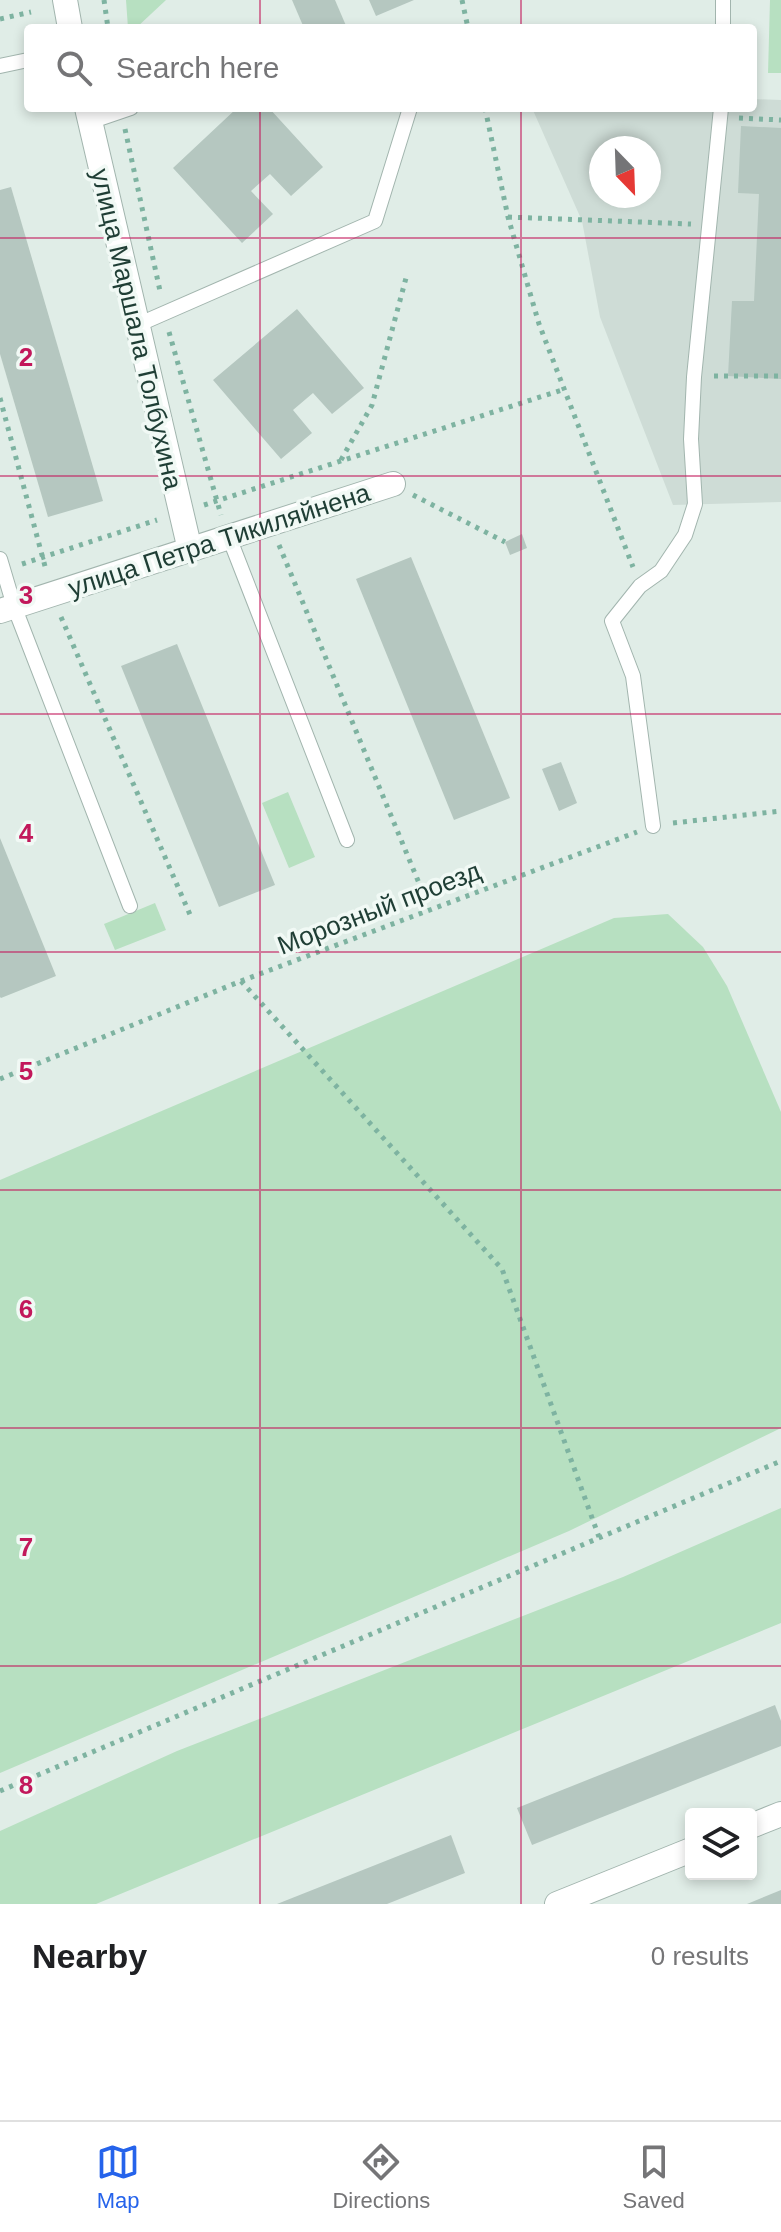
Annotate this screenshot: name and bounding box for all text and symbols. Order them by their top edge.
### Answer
search box [24,24,757,112]
icon: search [52,46,96,90]
text: Search here [116,51,279,84]
north arrow [589,136,661,208]
street label: улица Маршала Толбухина [85,166,189,493]
text: 2 [19,342,33,372]
street label: улица Петра Тикиляйнена [64,477,374,603]
text: 3 [19,580,33,610]
text: 4 [19,818,34,848]
street label: Морозный проезд [273,855,485,961]
text: 5 [19,1056,33,1086]
text: 6 [19,1294,33,1324]
text: 7 [19,1532,33,1562]
text: 8 [19,1770,33,1800]
map controls [685,1808,757,1880]
button: layers [685,1808,757,1880]
text: Nearby [32,1937,147,1975]
text: 0 results [651,1941,749,1971]
tab: Map [96,2140,140,2214]
tab: Directions [332,2140,430,2214]
tab: Saved [622,2140,685,2214]

